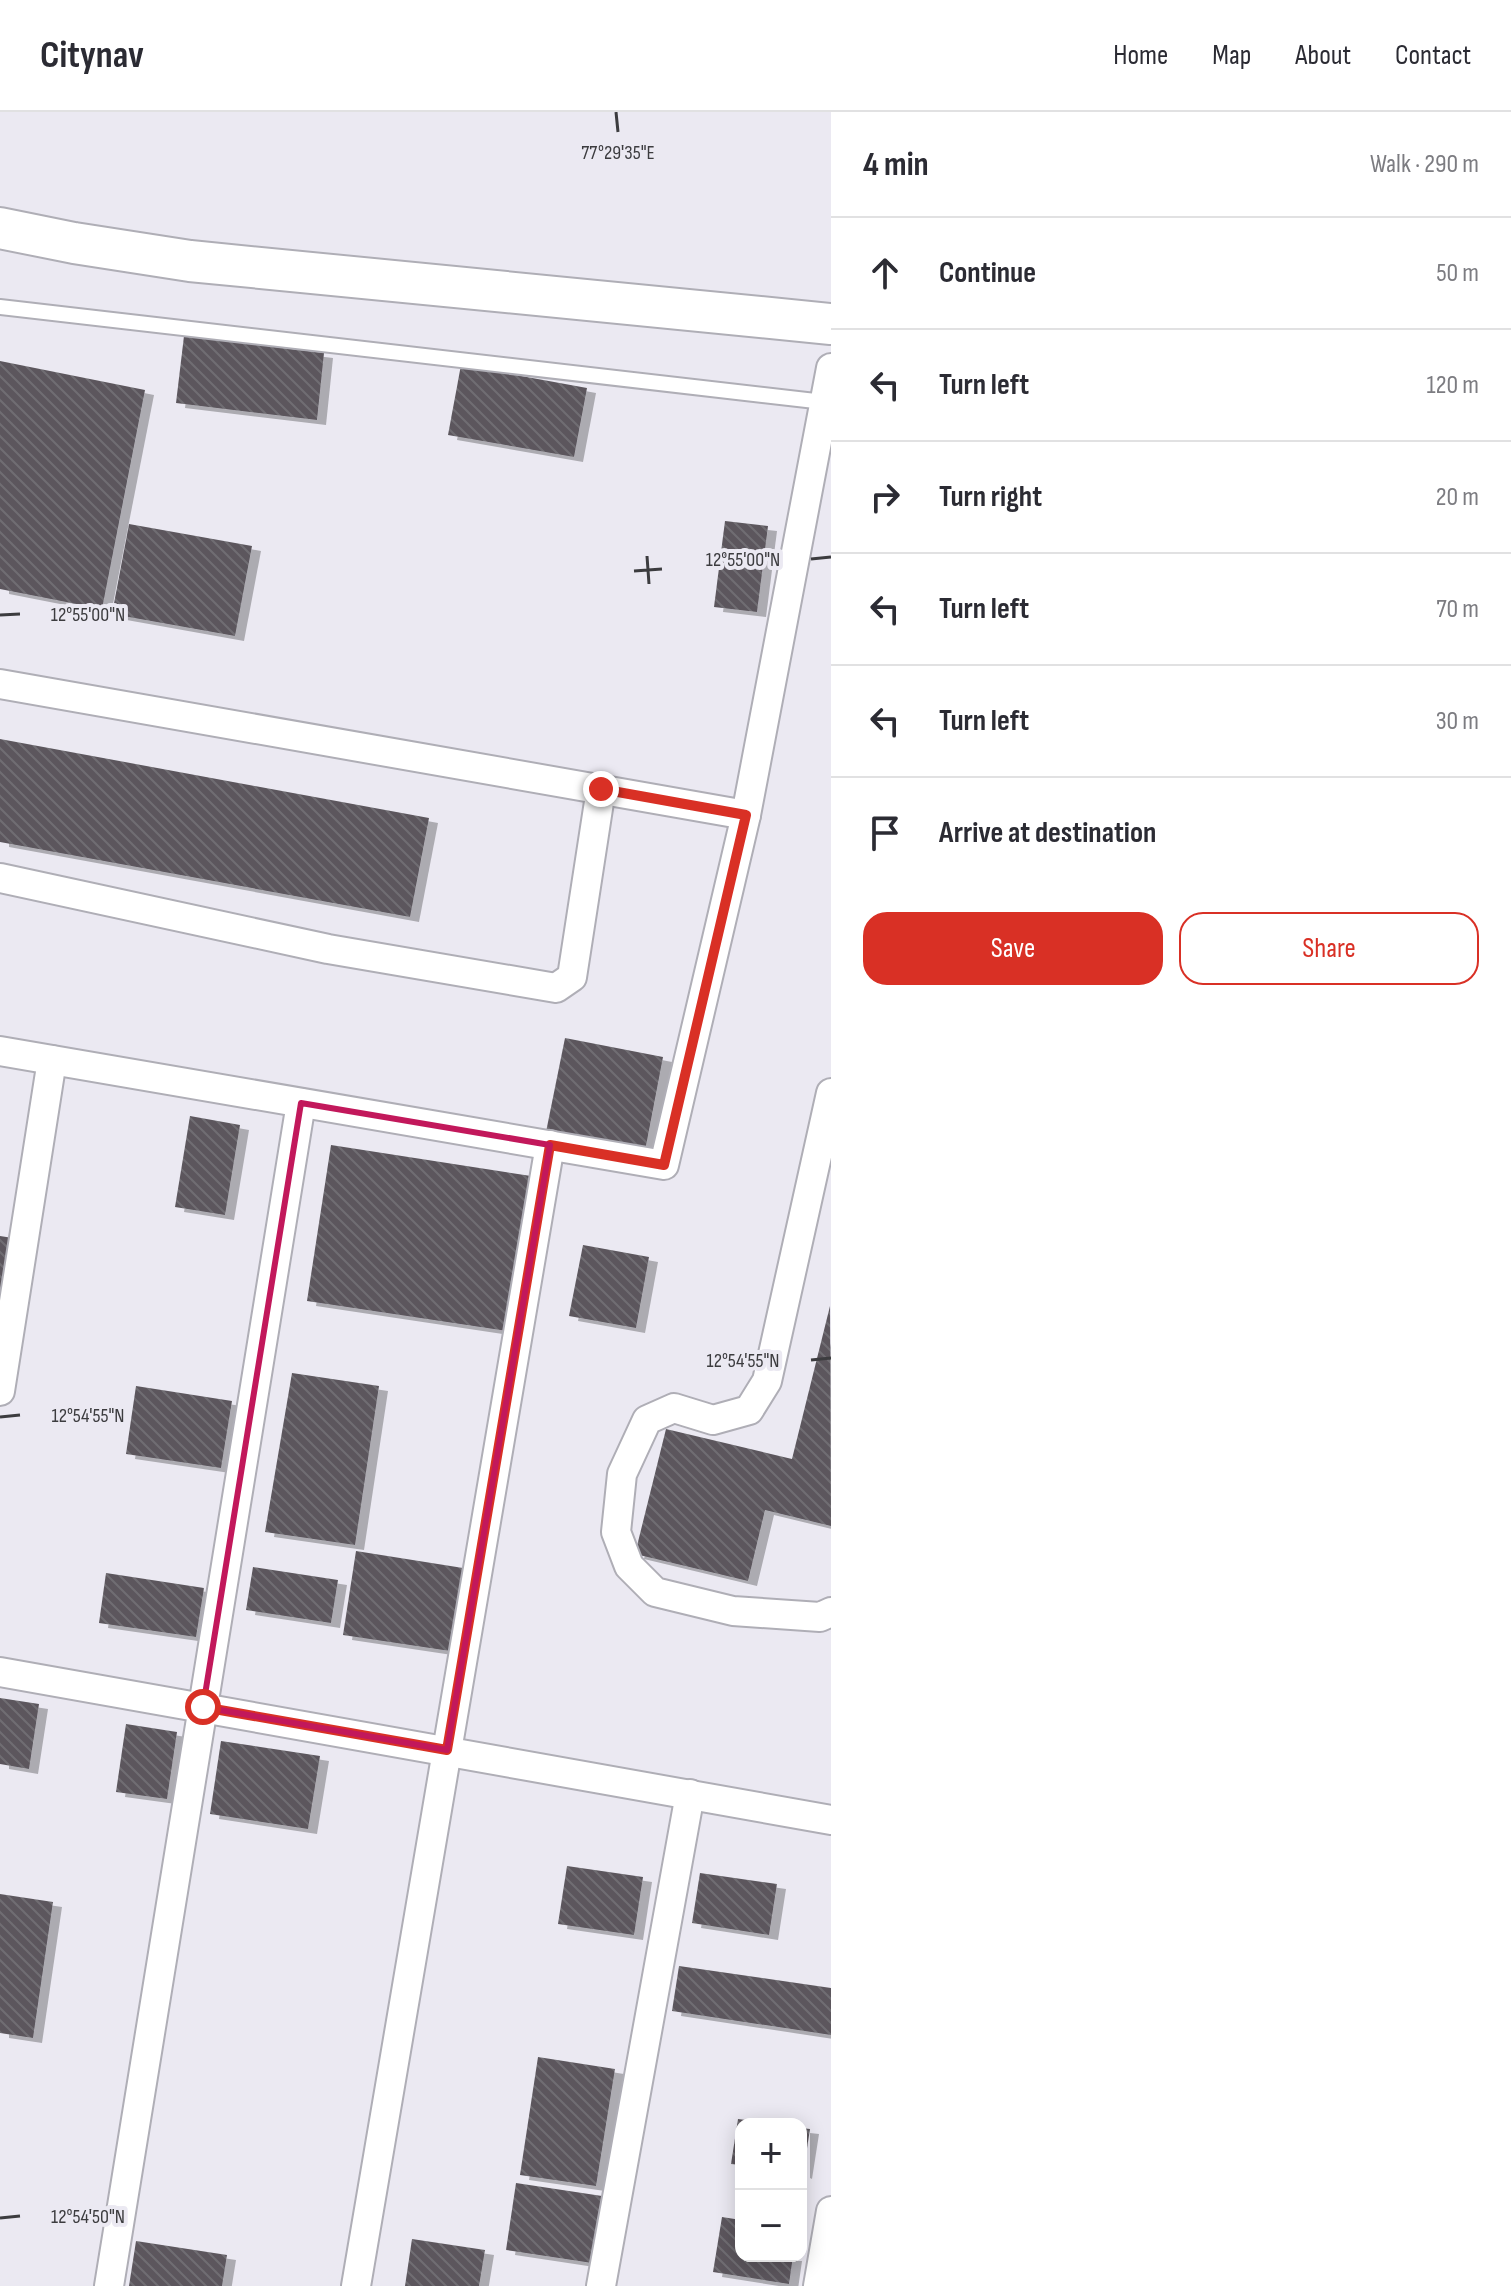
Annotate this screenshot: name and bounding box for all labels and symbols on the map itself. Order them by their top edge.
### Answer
text: 77°29'35"E [581,141,655,165]
text: 12°55'00"N [706,548,780,572]
text: 12°55'00"N [51,603,125,627]
route end [583,771,619,807]
text: 12°54'55"N [706,1349,780,1373]
text: 12°54'55"N [51,1404,125,1428]
route start [185,1689,221,1725]
text: 12°54'50"N [51,2205,125,2229]

